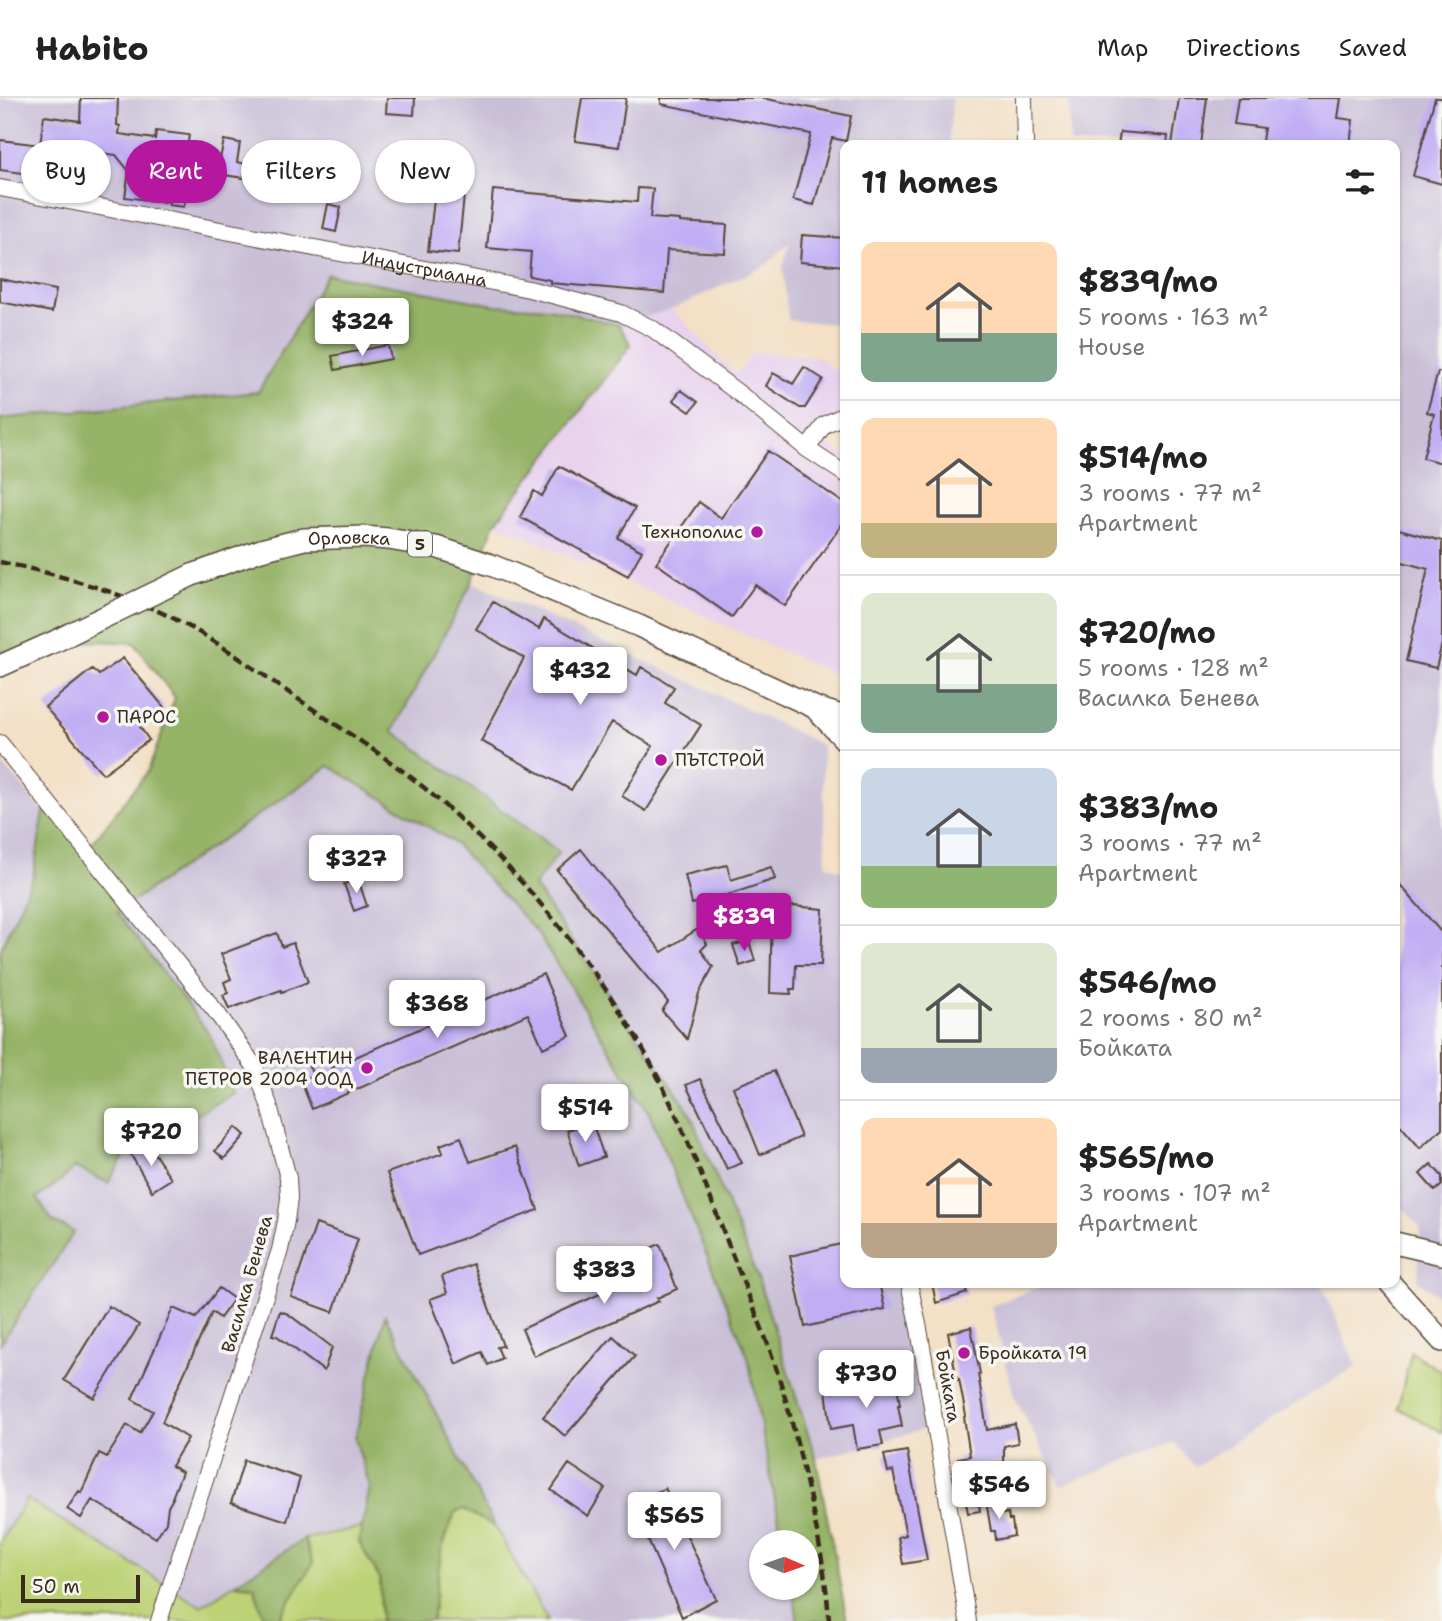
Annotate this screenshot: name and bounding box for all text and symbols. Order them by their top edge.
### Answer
text: Habito [35,26,149,71]
text: Map [1097,32,1148,64]
text: Directions [1186,32,1301,64]
text: Saved [1339,32,1407,64]
chip: Buy [21,140,111,203]
chip: Rent [125,140,227,203]
chip: Filters [241,140,361,203]
chip: New [375,140,475,203]
text: 11 homes [861,162,998,203]
icon: filters [1341,163,1379,201]
street label: Индустриална [360,245,489,293]
text: $839/mo [1078,261,1218,302]
icon: home [917,270,1001,354]
pin: $324 [321,299,403,358]
text: 5 rooms · 163 m² [1078,302,1269,332]
text: $324 [331,306,393,336]
text: House [1078,332,1146,362]
text: $514/mo [1078,437,1208,478]
icon: home [917,446,1001,530]
text: 3 rooms · 77 m² [1078,478,1262,508]
text: Apartment [1078,508,1198,538]
place label: Технополис [641,520,743,544]
marker: Технополис [749,524,765,540]
street label: Орловска [307,525,392,551]
road number: 5 [408,532,432,556]
text: $720/mo [1078,612,1216,653]
icon: home [917,621,1001,705]
pin: $432 [539,648,621,707]
text: 5 rooms · 128 m² [1078,653,1269,683]
text: $432 [549,655,611,685]
text: Василка Бенева [1078,683,1259,713]
place label: ПАРОС [117,705,176,729]
marker: ПАРОС [95,709,111,725]
place label: ПЪТСТРОЙ [675,748,765,772]
marker: ПЪТСТРОЙ [653,752,669,768]
text: $383/mo [1078,787,1218,828]
icon: home [917,796,1001,880]
text: 3 rooms · 77 m² [1078,828,1262,858]
pin: $327 [315,836,397,895]
text: $327 [325,843,387,873]
text: Apartment [1078,858,1198,888]
pin: $839 [703,894,785,953]
text: $839 [712,901,776,931]
text: $546/mo [1078,962,1217,1003]
icon: home [917,971,1001,1055]
pin: $368 [396,981,478,1040]
text: $368 [405,988,469,1018]
text: 2 rooms · 80 m² [1078,1003,1263,1033]
text: Бойката [1078,1033,1172,1063]
place label: ВАЛЕНТИН ПЕТРОВ 2004 ООД [185,1046,353,1091]
marker: ВАЛЕНТИН ПЕТРОВ 2004 ООД [359,1060,375,1076]
pin: $514 [544,1084,626,1144]
text: $514 [557,1092,613,1122]
pin: $720 [110,1108,192,1168]
text: $720 [120,1116,182,1146]
text: $565/mo [1078,1137,1214,1178]
icon: home [917,1146,1001,1230]
text: 3 rooms · 107 m² [1078,1178,1271,1208]
text: Apartment [1078,1208,1198,1238]
street label: Василка Бенева [216,1213,278,1355]
pin: $383 [563,1246,645,1306]
text: $383 [572,1254,636,1284]
place label: Бройката 19 [978,1341,1087,1365]
marker: Бройката 19 [956,1345,972,1361]
street label: Бойката [930,1348,966,1424]
pin: $730 [825,1350,907,1410]
text: $730 [835,1358,897,1388]
pin: $546 [958,1462,1040,1521]
text: $546 [968,1469,1030,1499]
pin: $565 [633,1492,715,1552]
text: $565 [644,1500,704,1530]
north arrow [749,1530,819,1600]
map controls [749,1530,819,1600]
scale bar [21,1572,140,1604]
text: 50 m [32,1574,80,1599]

